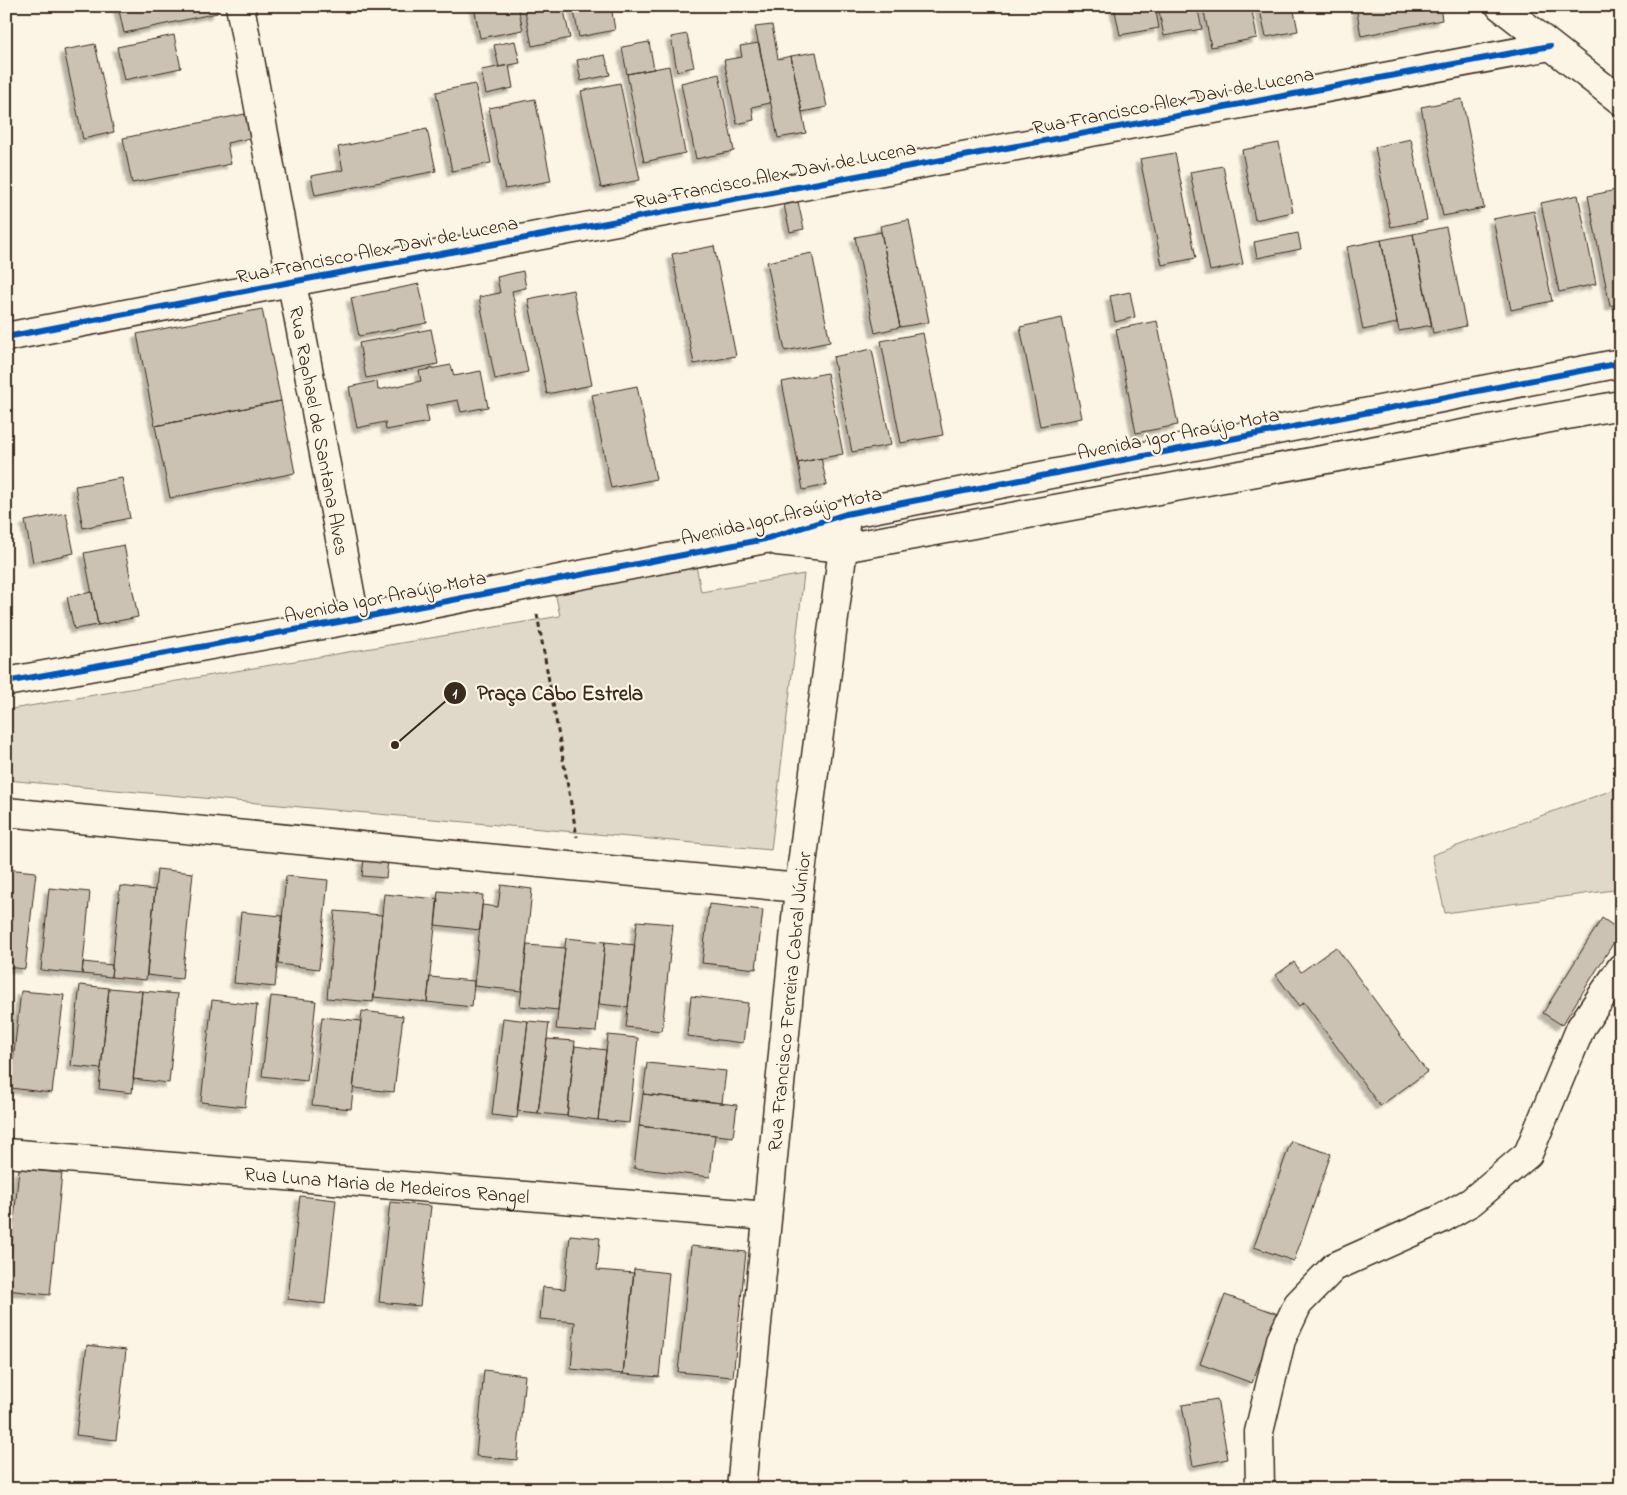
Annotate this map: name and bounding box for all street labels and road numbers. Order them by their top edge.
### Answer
street label: Rua Francisco Alex Davi de Lucena [1030,61,1317,144]
street label: Rua Francisco Alex Davi de Lucena [632,135,919,218]
street label: Rua Francisco Alex Davi de Lucena [234,210,521,293]
street label: Rua Raphael de Santana Alves [280,304,355,558]
street label: Avenida Igor Araújo Mota [1075,402,1282,470]
street label: Avenida Igor Araújo Mota [678,480,885,556]
street label: Avenida Igor Araújo Mota [282,565,489,633]
street label: Rua Francisco Ferreira Cabral Júnior [762,849,821,1153]
street label: Rua Luna Maria de Medeiros Rangel [243,1161,530,1213]

